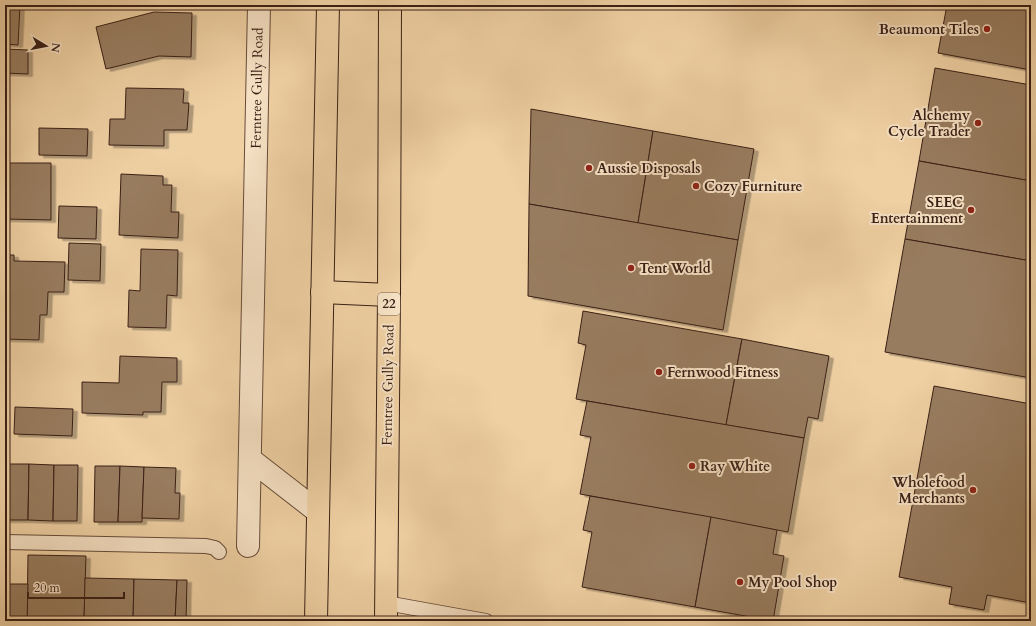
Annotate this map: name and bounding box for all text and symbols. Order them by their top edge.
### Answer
place label: Beaumont Tiles [879,20,979,39]
marker: Beaumont Tiles [982,24,992,34]
north arrow [26,26,66,66]
street label: Ferntree Gully Road [246,27,268,149]
text: N [47,42,64,54]
place label: Alchemy Cycle Trader [888,106,970,141]
marker: Alchemy Cycle Trader [973,118,983,128]
place label: Aussie Disposals [597,159,700,178]
marker: Aussie Disposals [584,163,594,173]
place label: Cozy Furniture [704,177,803,196]
marker: Cozy Furniture [691,181,701,191]
place label: SEEC Entertainment [871,193,963,228]
marker: SEEC Entertainment [966,205,976,215]
place label: Tent World [639,259,711,278]
marker: Tent World [626,263,636,273]
road number: 22 [378,293,400,315]
street label: Ferntree Gully Road [377,324,399,446]
place label: Fernwood Fitness [667,363,778,382]
marker: Fernwood Fitness [654,367,664,377]
place label: Ray White [700,457,770,476]
marker: Ray White [687,461,697,471]
place label: Wholefood Merchants [891,473,965,508]
marker: Wholefood Merchants [968,485,978,495]
place label: My Pool Shop [748,573,837,592]
scale bar [28,574,124,600]
marker: My Pool Shop [735,577,745,587]
text: 20 m [34,580,61,596]

